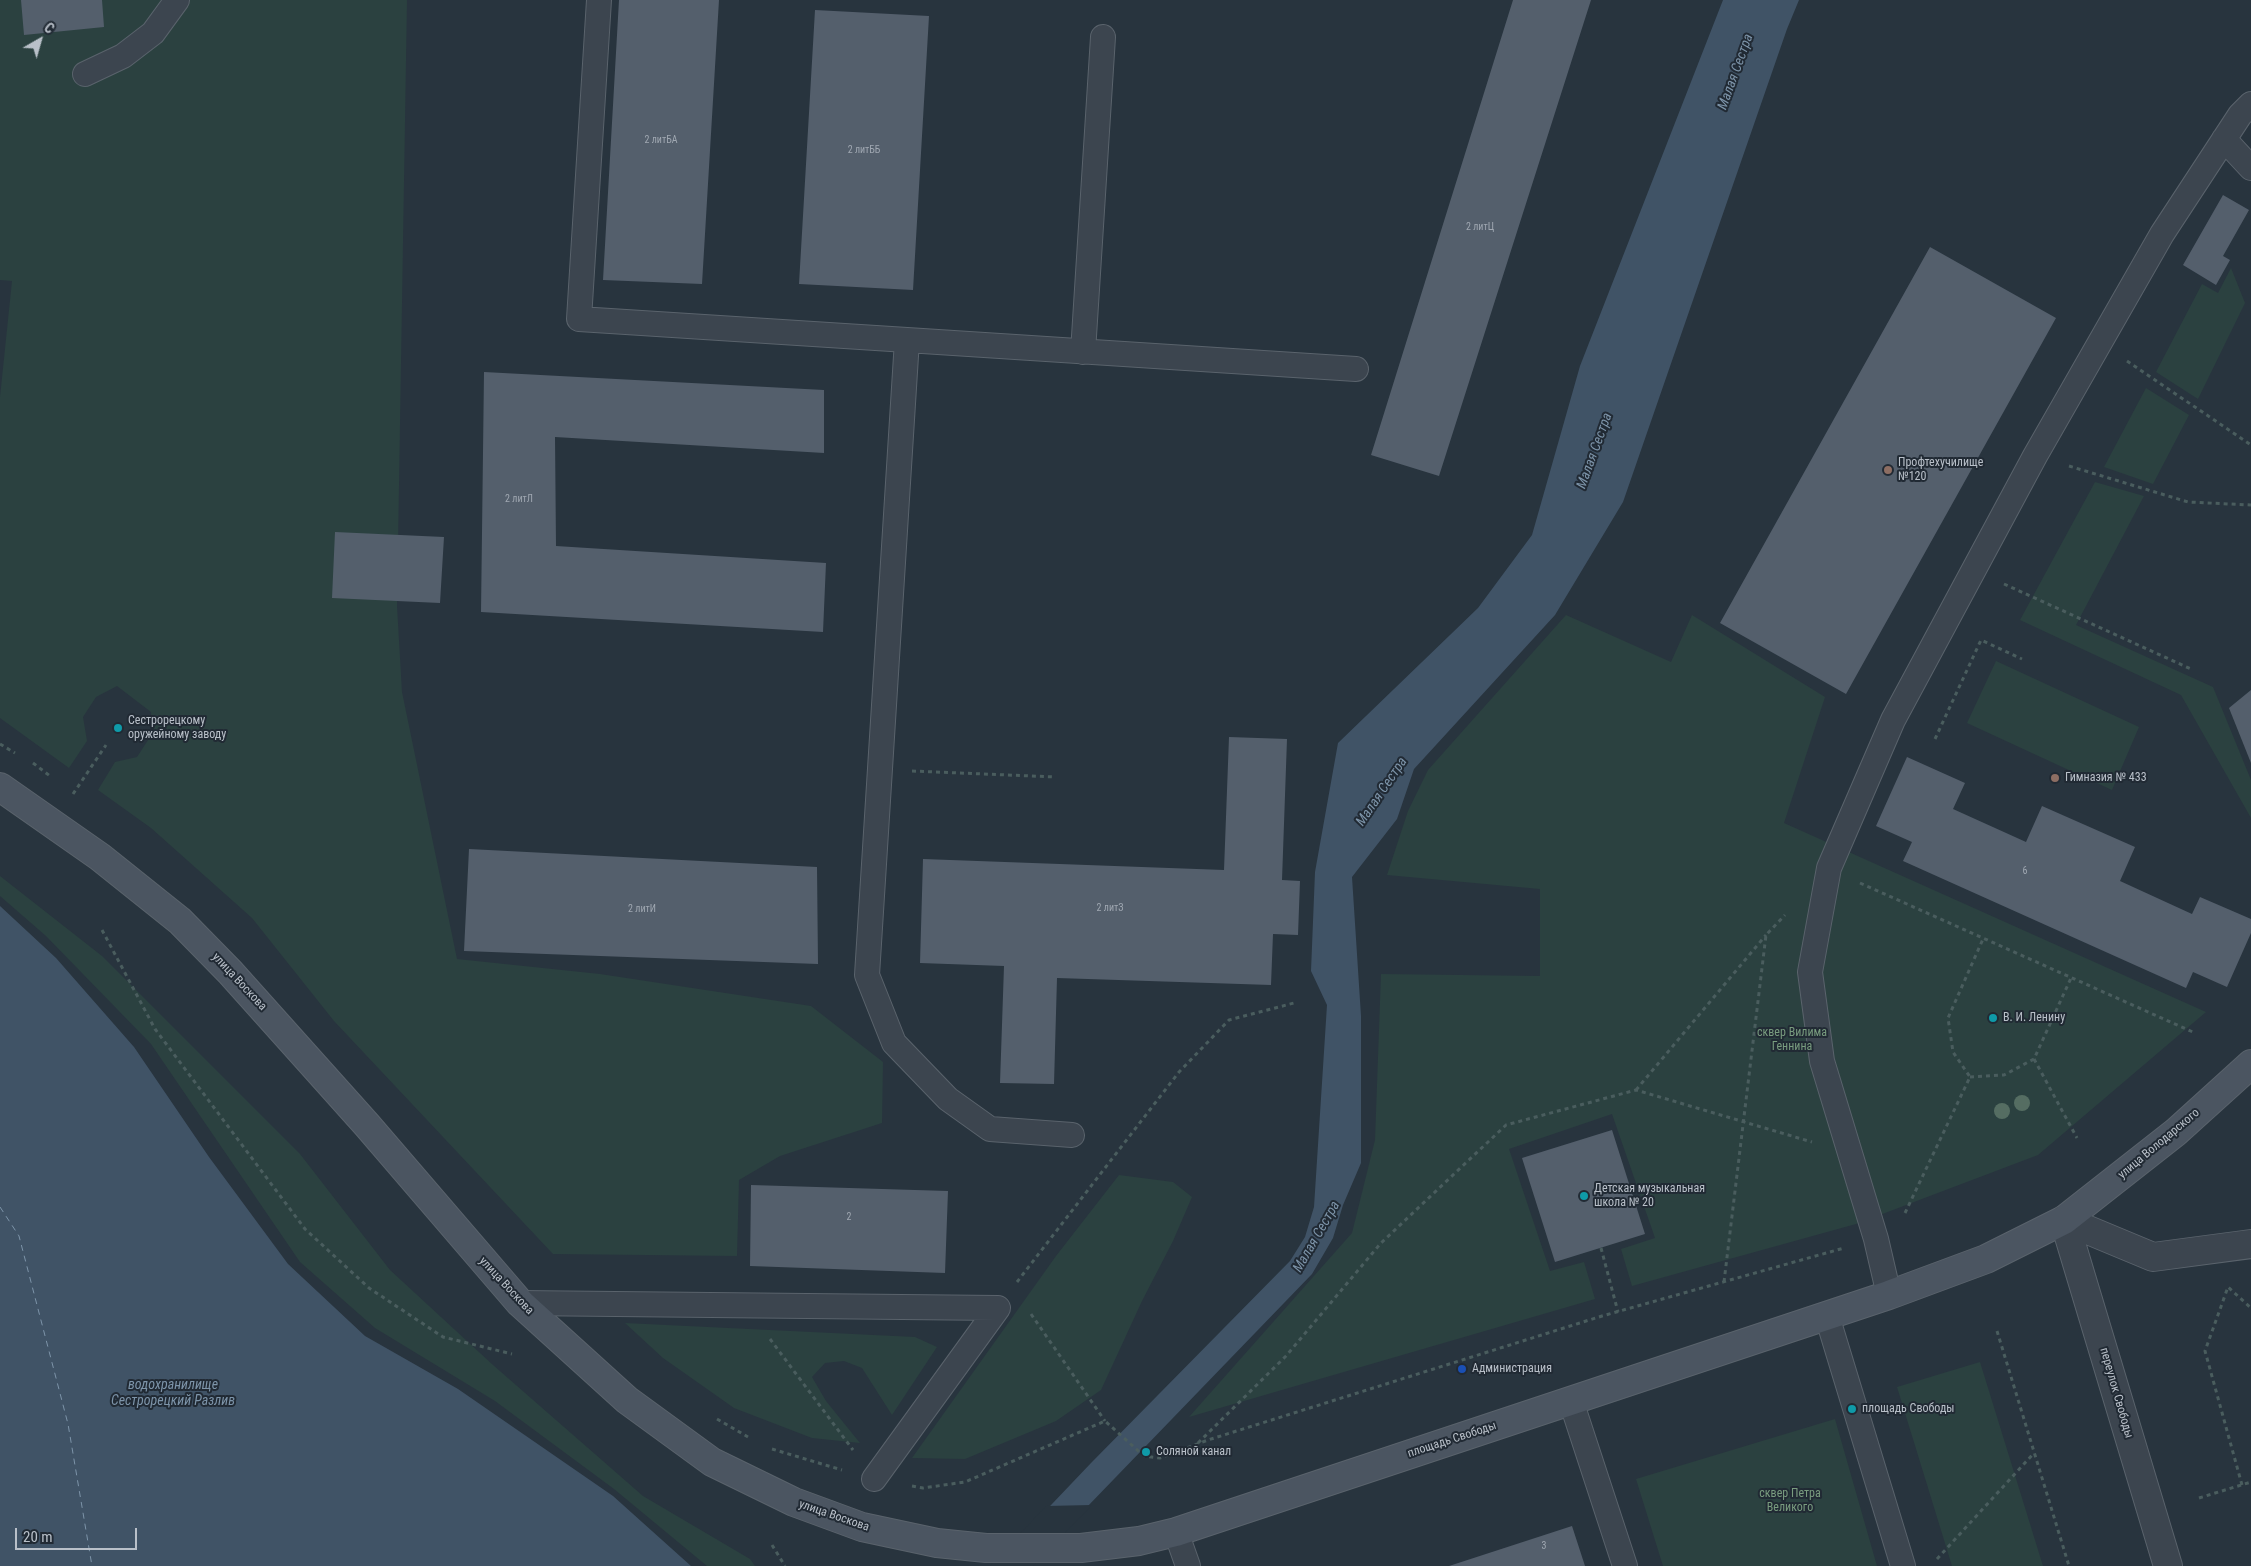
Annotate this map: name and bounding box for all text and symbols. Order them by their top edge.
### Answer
north arrow [15,15,65,65]
text: С [41,19,57,37]
water label: Малая Сестра [1715,32,1757,112]
house number: 2 литБА [645,134,677,146]
house number: 2 литББ [848,144,880,156]
house number: 2 литЦ [1466,221,1494,233]
water label: Малая Сестра [1574,411,1616,491]
place label: Профтехучилище №120 [1898,456,1983,484]
marker: Профтехучилище №120 [1882,464,1894,476]
house number: 2 литЛ [505,493,533,505]
place label: Сестрорецкому оружейному заводу [128,714,226,742]
marker: Сестрорецкому оружейному заводу [112,722,124,734]
water label: Малая Сестра [1353,754,1411,830]
place label: Гимназия № 433 [2065,771,2147,785]
marker: Гимназия № 433 [2049,772,2061,784]
house number: 6 [2023,865,2027,877]
house number: 2 литЗ [1097,902,1123,914]
house number: 2 литИ [628,903,656,915]
street label: улица Воскова [209,950,269,1014]
place label: В. И. Ленину [2003,1011,2065,1025]
marker: В. И. Ленину [1987,1012,1999,1024]
park label: сквер Вилима Геннина [1757,1026,1827,1054]
street label: улица Володарского [2115,1106,2203,1182]
place label: Детская музыкальная школа № 20 [1594,1182,1705,1210]
marker: Детская музыкальная школа № 20 [1578,1190,1590,1202]
water label: Малая Сестра [1290,1198,1344,1276]
house number: 2 [847,1211,851,1223]
street label: улица Воскова [476,1254,536,1318]
street label: переулок Свободы [2096,1346,2136,1440]
place label: Администрация [1472,1362,1552,1376]
marker: Администрация [1456,1363,1468,1375]
water label: водохранилище Сестрорецкий Разлив [111,1377,235,1410]
place label: площадь Свободы [1862,1402,1954,1416]
marker: площадь Свободы [1846,1403,1858,1415]
street label: площадь Свободы [1406,1419,1498,1461]
place label: Соляной канал [1156,1445,1231,1459]
marker: Соляной канал [1140,1446,1152,1458]
park label: сквер Петра Великого [1759,1487,1821,1515]
street label: улица Воскова [797,1497,871,1535]
scale bar [18,1518,140,1550]
text: 20 m [23,1528,53,1546]
house number: 3 [1542,1540,1546,1552]

